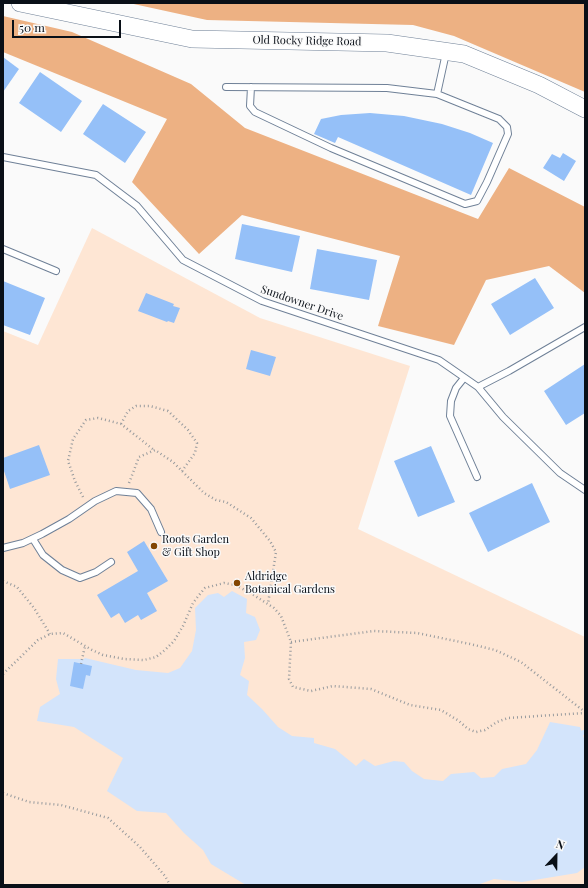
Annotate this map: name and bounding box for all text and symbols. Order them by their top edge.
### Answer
scale bar [14,12,123,38]
text: 50 m [19,19,45,35]
street label: Old Rocky Ridge Road [252,33,362,49]
street label: Sundowner Drive [259,283,345,323]
place label: Roots Garden & Gift Shop [162,533,229,559]
marker: Roots Garden & Gift Shop [149,541,159,551]
place label: Aldridge Botanical Gardens [245,570,335,596]
marker: Aldridge Botanical Gardens [232,578,242,588]
north arrow [536,836,576,876]
text: N [554,836,567,853]

